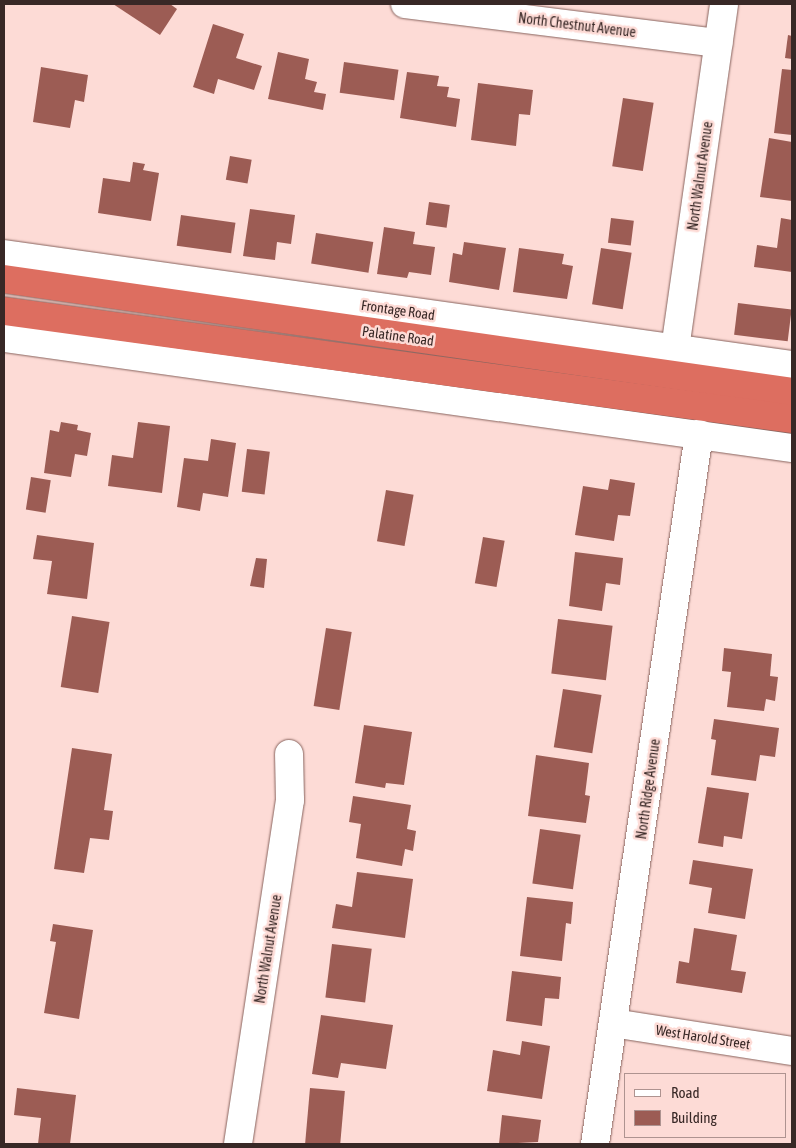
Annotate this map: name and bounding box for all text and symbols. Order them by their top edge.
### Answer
street label: North Chestnut Avenue [517,9,637,41]
street label: North Walnut Avenue [684,120,716,232]
street label: Frontage Road [360,297,436,323]
street label: Palatine Road [361,323,435,349]
street label: North Ridge Avenue [633,738,663,840]
street label: North Walnut Avenue [251,893,285,1005]
street label: West Harold Street [655,1021,751,1053]
legend [624,1073,786,1138]
text: Road [671,1084,700,1101]
text: Building [671,1109,717,1126]

